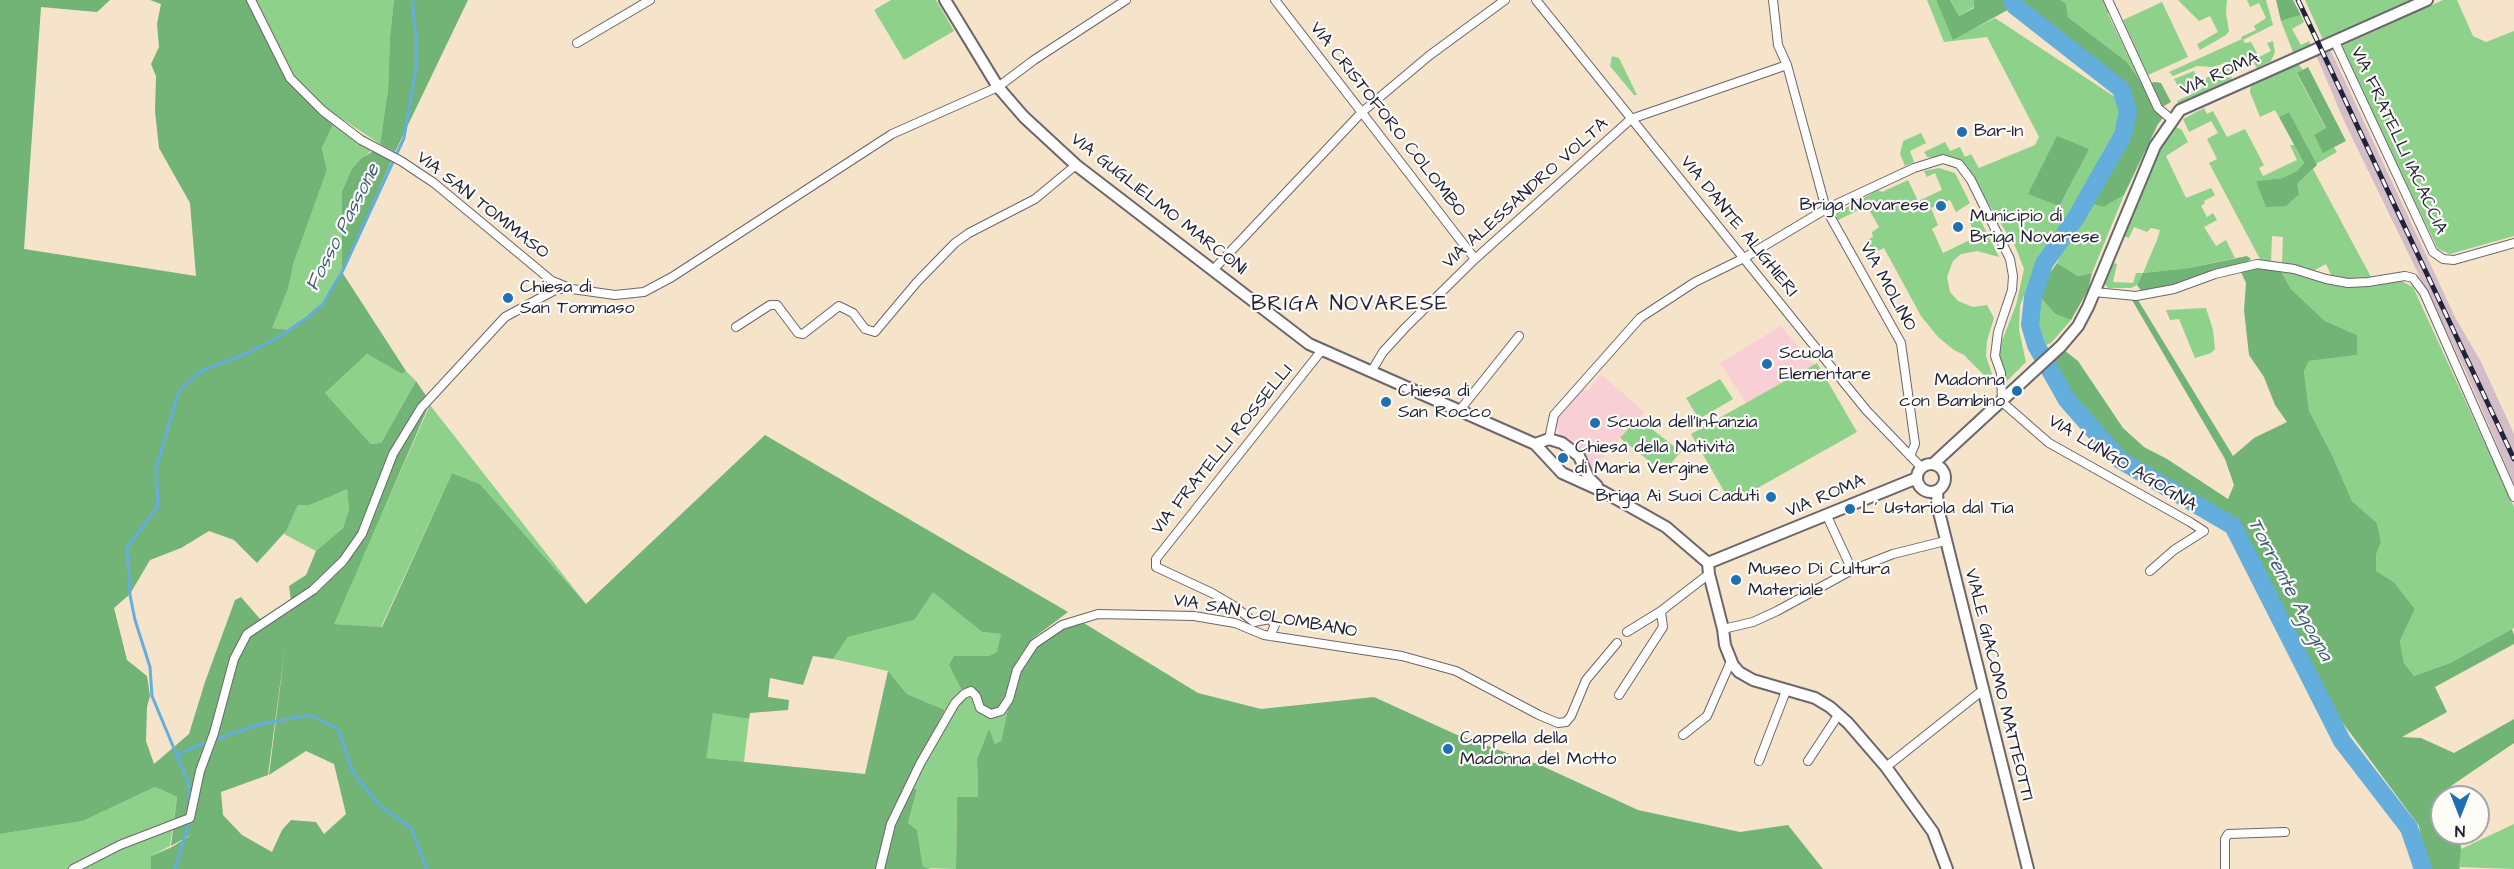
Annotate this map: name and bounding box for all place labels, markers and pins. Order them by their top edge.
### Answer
place label: Bar-In [1974,121,2023,143]
marker: Bar-In [1955,125,1969,139]
place label: Briga Novarese [1800,195,1929,217]
marker: Briga Novarese [1934,199,1948,213]
place label: Municipio di Briga Novarese [1970,206,2099,248]
marker: Municipio di Briga Novarese [1951,220,1965,234]
place label: Chiesa di San Tommaso [520,277,635,320]
marker: Chiesa di San Tommaso [501,291,515,305]
place label: Scuola Elementare [1779,343,1871,386]
marker: Scuola Elementare [1760,357,1774,371]
place label: Madonna con Bambino [1899,370,2005,412]
place label: Chiesa di San Rocco [1398,381,1491,424]
marker: Madonna con Bambino [2010,384,2024,398]
marker: Chiesa di San Rocco [1379,395,1393,409]
place label: Scuola dell'Infanzia [1607,412,1757,434]
marker: Scuola dell'Infanzia [1588,416,1602,430]
place label: Chiesa della Natività di Maria Vergine [1575,437,1734,480]
marker: Chiesa della Natività di Maria Vergine [1556,451,1570,465]
place label: Briga Ai Suoi Caduti [1595,486,1759,508]
marker: Briga Ai Suoi Caduti [1764,490,1778,504]
place label: L' Ustariola dal Tia [1862,498,2014,520]
marker: L' Ustariola dal Tia [1843,502,1857,516]
place label: Museo Di Cultura Materiale [1748,559,1890,602]
marker: Museo Di Cultura Materiale [1729,573,1743,587]
place label: Cappella della Madonna del Motto [1460,728,1616,771]
marker: Cappella della Madonna del Motto [1441,742,1455,756]

